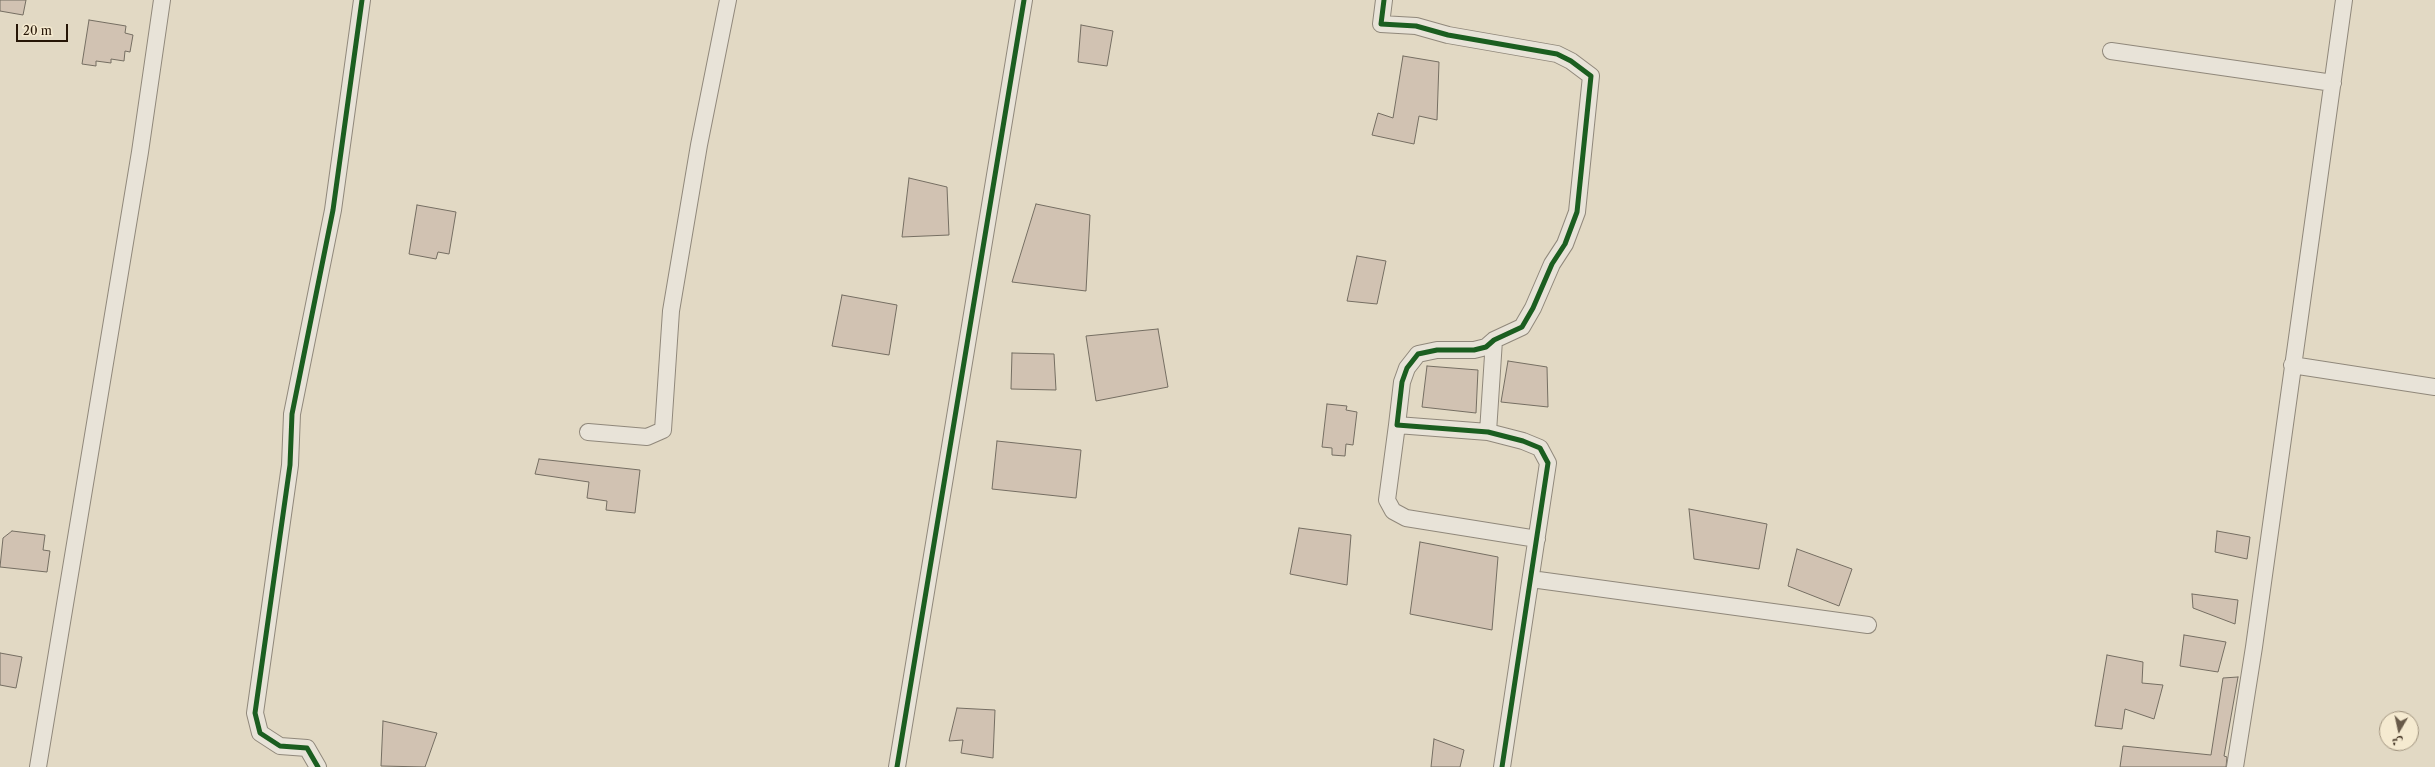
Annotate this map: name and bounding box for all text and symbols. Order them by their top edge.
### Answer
scale bar [18,16,70,42]
text: 20 m [23,23,52,38]
north arrow [2379,711,2419,751]
text: ش [2391,734,2404,750]

